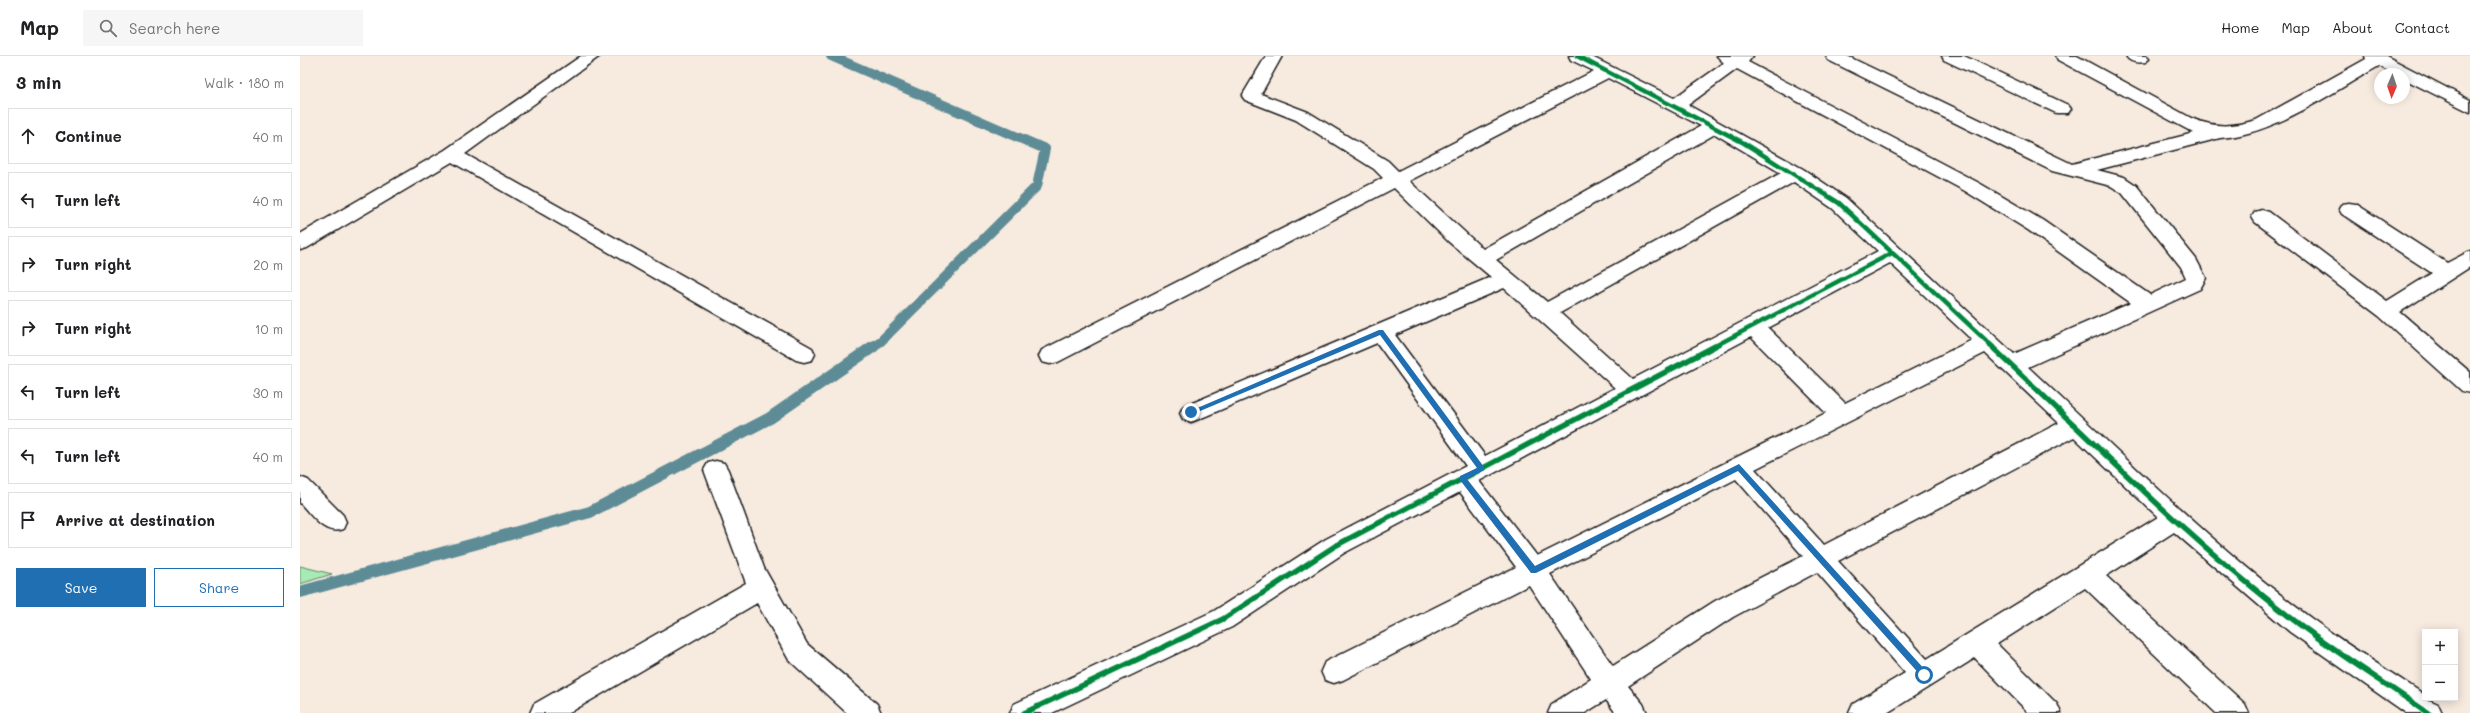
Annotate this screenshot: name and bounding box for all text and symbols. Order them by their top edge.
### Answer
search box [83,10,363,46]
text: Map [20,15,59,40]
icon: search [97,17,119,39]
text: Search here [129,18,220,38]
text: Home [2221,18,2259,37]
text: Map [2281,18,2310,37]
text: About [2332,18,2373,37]
text: Contact [2395,18,2450,37]
north arrow [2374,68,2410,104]
text: 3 min [16,71,61,93]
text: Walk · 180 m [204,74,284,91]
icon: ahead [17,125,39,147]
text: Continue [55,126,122,146]
text: 40 m [253,128,283,145]
icon: left [17,189,39,211]
text: Turn left [55,190,120,210]
text: 40 m [253,192,283,209]
icon: right [17,253,39,275]
text: Turn right [55,254,132,274]
text: 20 m [253,256,283,273]
icon: right [17,317,39,339]
text: Turn right [55,318,132,338]
text: 10 m [255,320,283,337]
icon: left [17,381,39,403]
text: Turn left [55,382,120,402]
text: 30 m [253,384,283,401]
route end [1182,403,1200,421]
icon: left [17,445,39,467]
text: Turn left [55,446,120,466]
text: 40 m [253,448,283,465]
icon: arrive [17,509,39,531]
text: Arrive at destination [55,510,215,530]
button: Save [16,568,146,607]
button: Share [154,568,284,607]
map controls [2422,629,2458,701]
button: + [2422,629,2458,665]
button: − [2422,665,2458,701]
route start [1915,666,1933,684]

